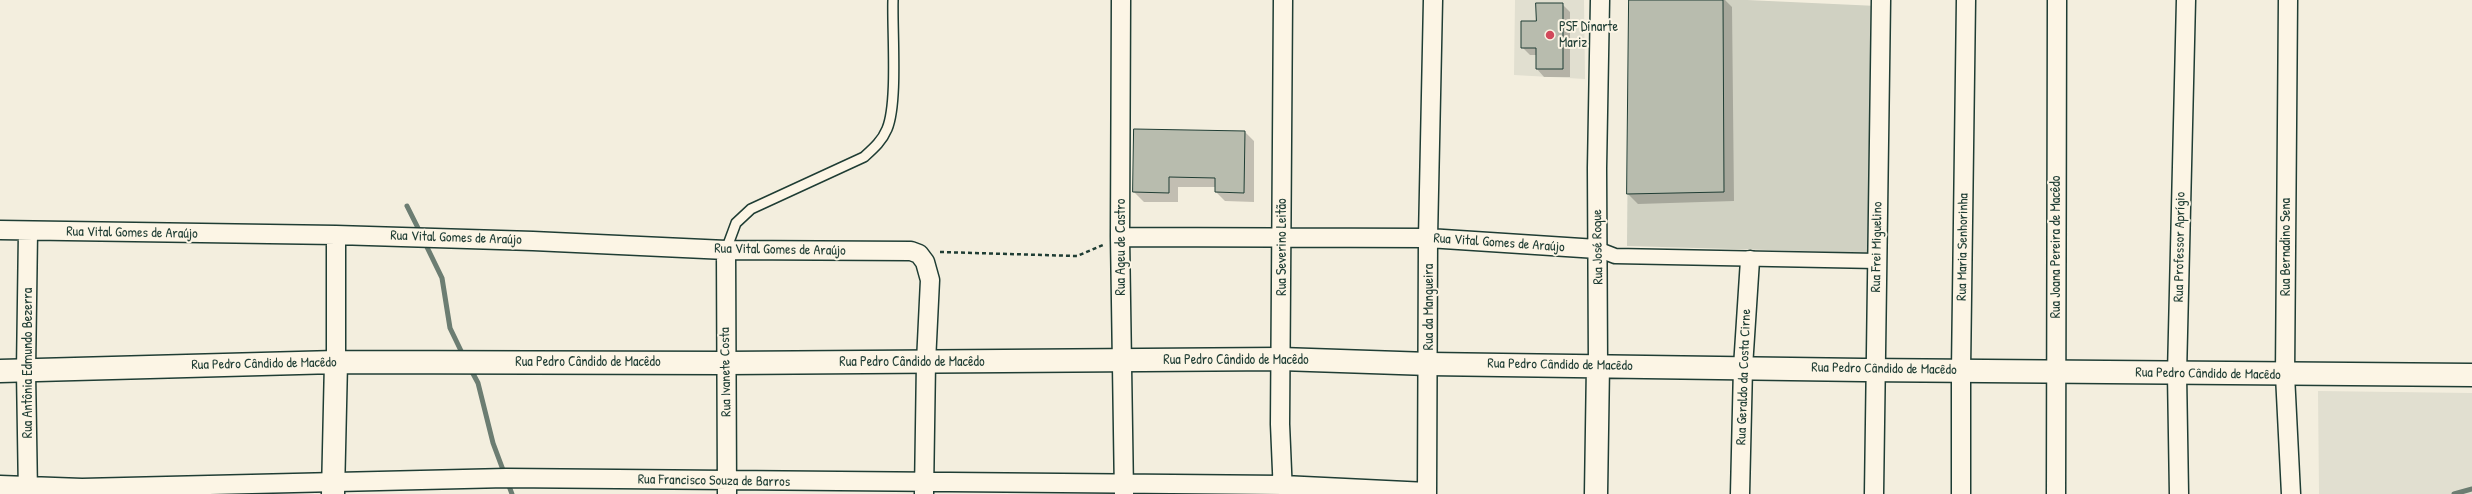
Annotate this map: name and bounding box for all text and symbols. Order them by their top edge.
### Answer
place label: PSF Dinarte Mariz [1559,19,1618,52]
marker: PSF Dinarte Mariz [1544,29,1556,41]
street label: Rua Joana Pereira de Macêdo [2048,176,2064,318]
street label: Rua Professor Aprígio [2171,192,2189,302]
street label: Rua Maria Senhorinha [1954,193,1972,301]
street label: Rua Severino Leitão [1274,198,1290,296]
street label: Rua Bernadino Sena [2278,198,2294,296]
street label: Rua Ageu de Castro [1113,199,1129,295]
street label: Rua Frei Miguelino [1868,201,1886,293]
street label: Rua José Roque [1589,209,1607,285]
street label: Rua Vital Gomes de Araújo [66,223,198,243]
street label: Rua Vital Gomes de Araújo [390,227,522,249]
street label: Rua Vital Gomes de Araújo [1433,230,1565,256]
street label: Rua Vital Gomes de Araújo [714,240,846,260]
street label: Rua da Mangueira [1421,264,1437,350]
street label: Rua Antônia Edmundo Bezerra [20,288,36,438]
street label: Rua Geraldo da Costa Cirne [1733,309,1755,445]
street label: Rua Ivanete Costa [717,327,735,417]
street label: Rua Pedro Cândido de Macêdo [1163,352,1309,368]
street label: Rua Pedro Cândido de Macêdo [191,354,337,374]
street label: Rua Pedro Cândido de Macêdo [515,354,661,370]
street label: Rua Pedro Cândido de Macêdo [839,354,985,370]
street label: Rua Pedro Cândido de Macêdo [1487,355,1633,375]
street label: Rua Pedro Cândido de Macêdo [1811,359,1957,379]
street label: Rua Pedro Cândido de Macêdo [2135,364,2281,384]
street label: Rua Francisco Souza de Barros [638,471,790,491]

